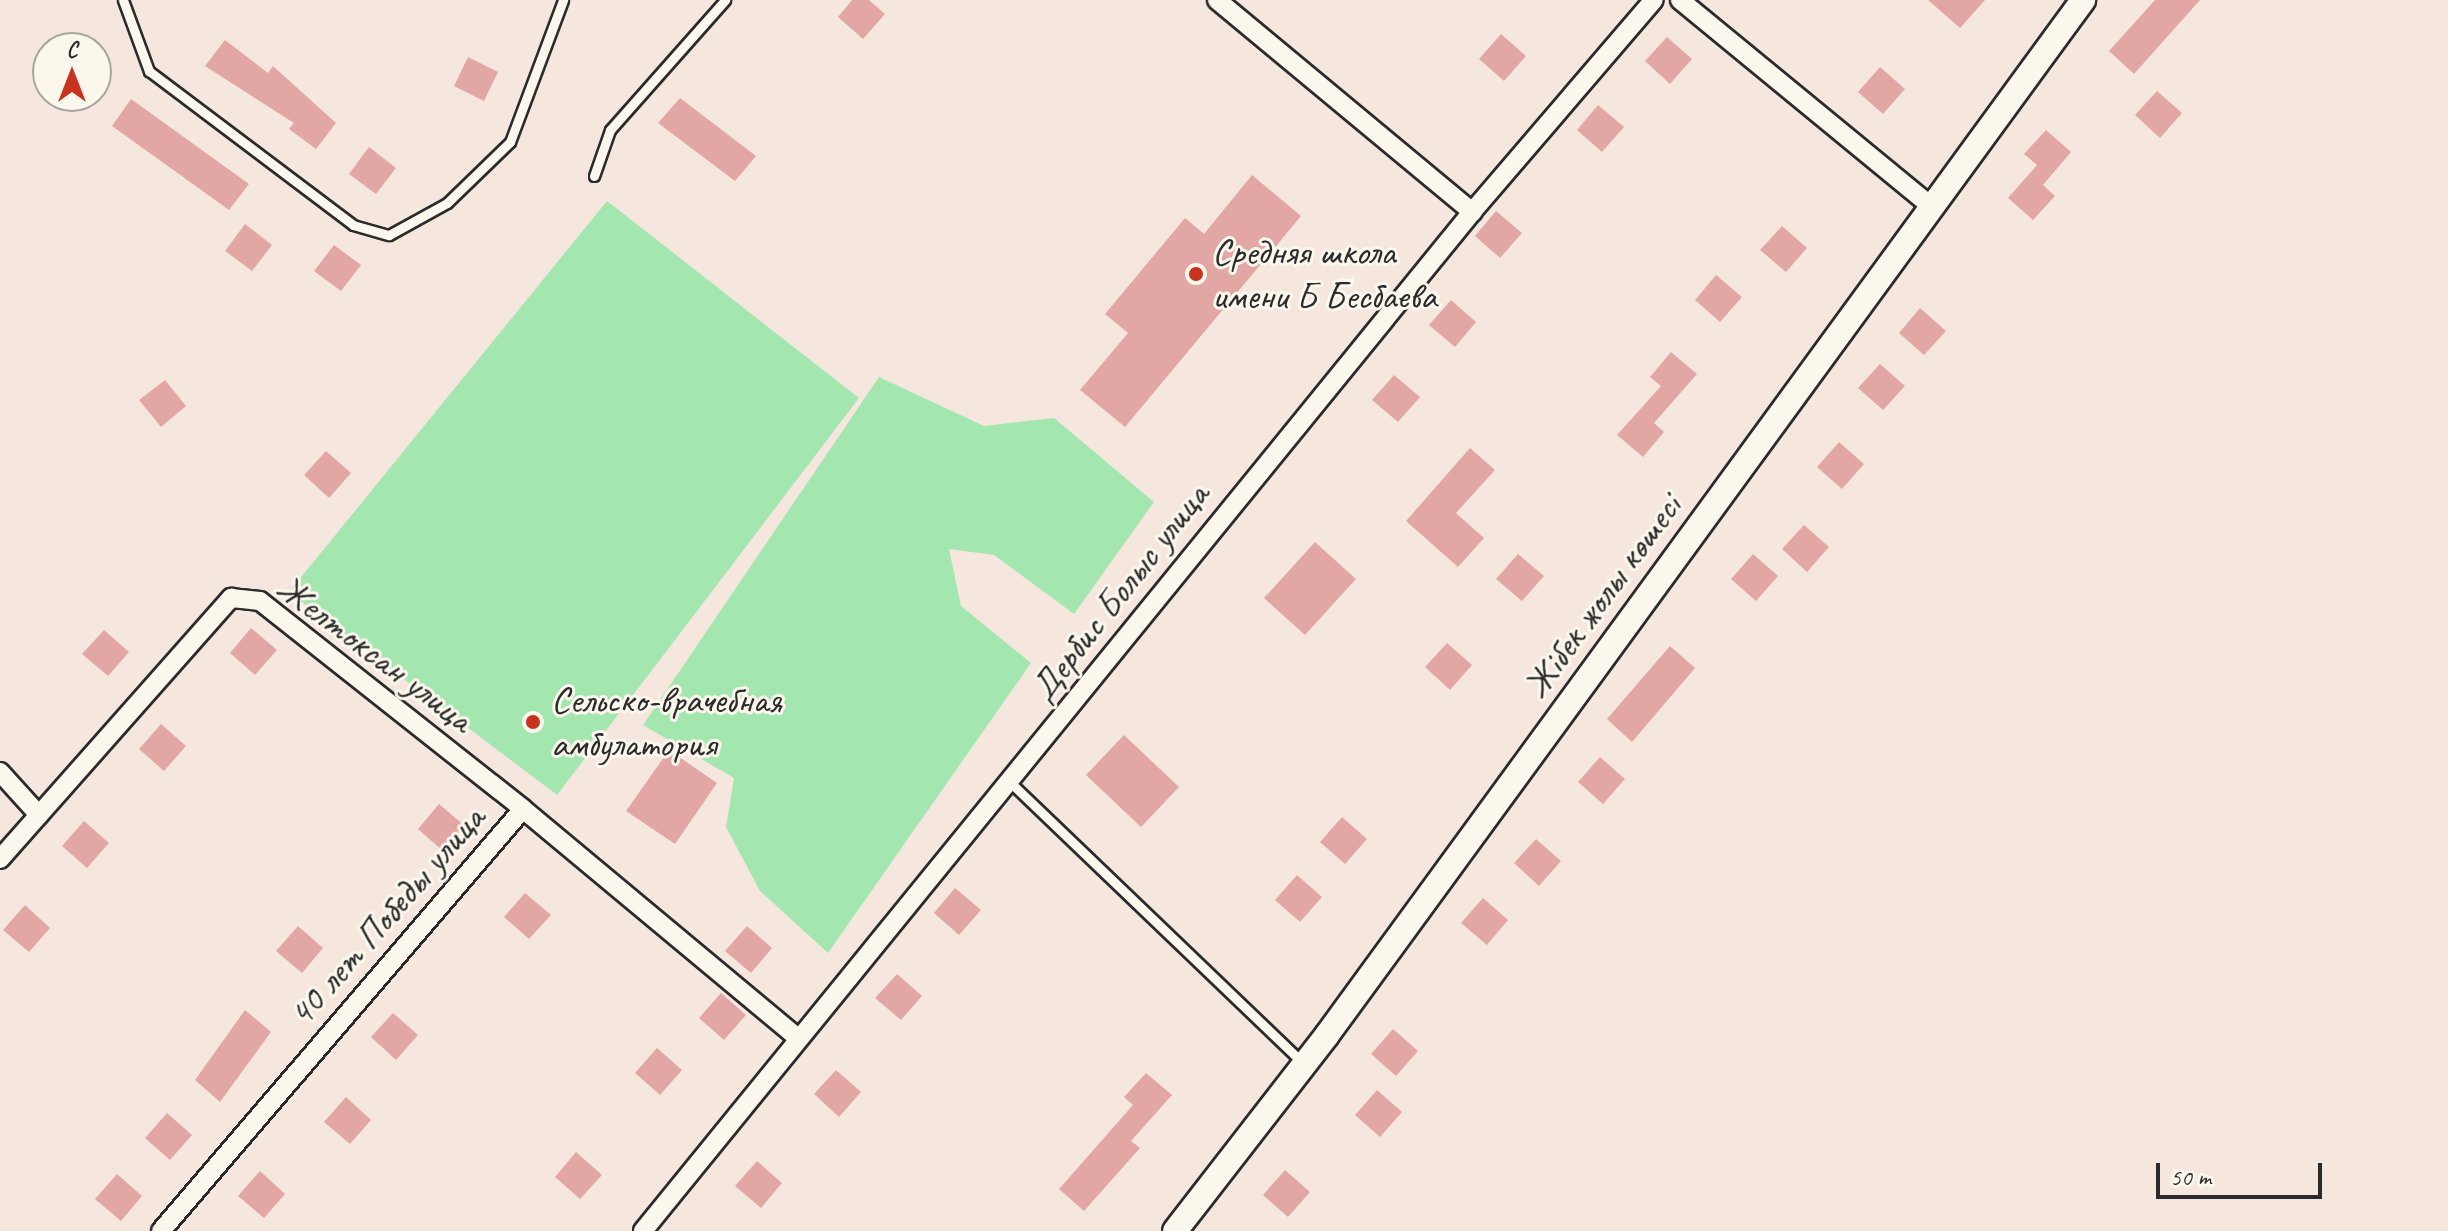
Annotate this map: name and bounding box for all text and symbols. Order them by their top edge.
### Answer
north arrow [32,32,112,112]
text: С [67,36,77,64]
place label: Средняя школа имени Б Бесбаева [1212,229,1436,318]
marker: Средняя школа имени Б Бесбаева [1187,265,1205,283]
street label: Дербис Болыс улица [1019,473,1219,711]
street label: Жібек жолы көшесі [1512,485,1692,707]
street label: Желтоксан улица [268,564,482,742]
place label: Сельско-врачебная амбулатория [551,677,782,766]
marker: Сельско-врачебная амбулатория [522,711,544,733]
street label: 40 лет Победы улица [278,797,494,1035]
scale bar [2160,1147,2326,1197]
text: 50 m [2170,1162,2211,1192]

